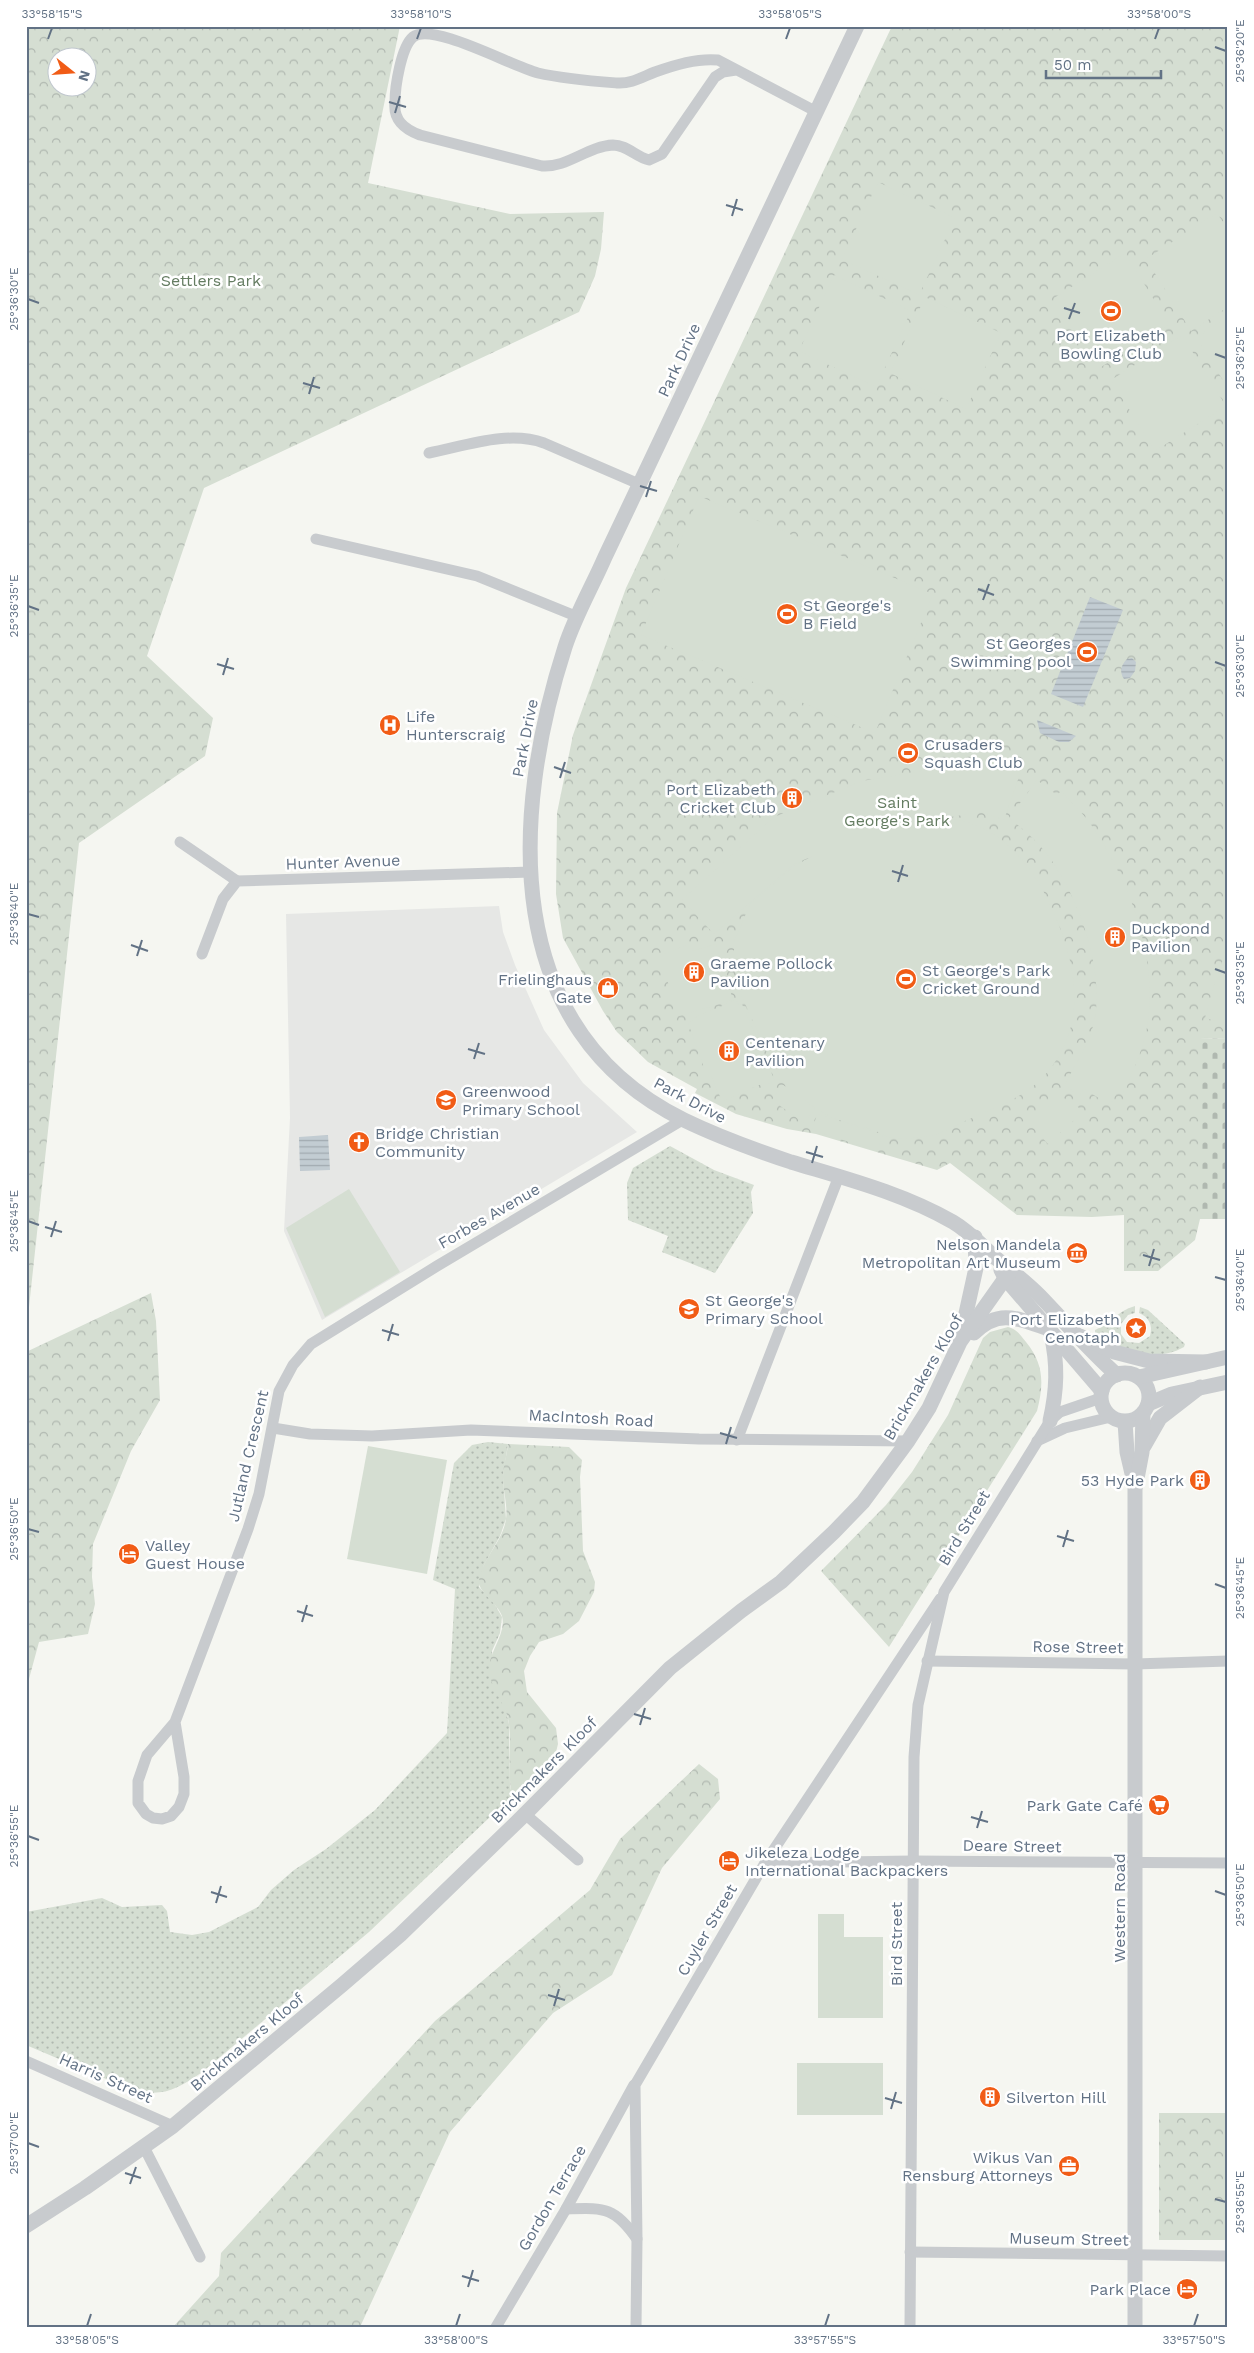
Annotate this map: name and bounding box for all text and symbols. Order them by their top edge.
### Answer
text: 33°58'15"S [22,7,82,21]
text: 33°58'10"S [390,7,452,21]
text: 33°58'05"S [758,7,822,21]
text: 33°58'00"S [1127,7,1191,21]
text: 25°36'20"E [1233,19,1247,83]
north arrow [48,48,98,98]
scale bar [1046,48,1162,80]
text: 50 m [1054,56,1091,74]
text: N [75,69,94,83]
text: 25°36'30"E [7,267,21,331]
park label: Settlers Park [161,271,261,290]
sports icon: Port Elizabeth Bowling Club [1099,299,1123,323]
street label: Park Drive [654,320,704,400]
place label: Port Elizabeth Bowling Club [1056,326,1166,363]
text: 25°36'25"E [1233,326,1247,390]
text: 25°36'35"E [7,574,21,638]
place label: St George's B Field [803,596,891,633]
sports icon: St George's B Field [775,602,799,626]
place label: St Georges Swimming pool [950,634,1071,671]
text: 25°36'30"E [1233,634,1247,698]
sports icon: St Georges Swimming pool [1075,640,1099,664]
street label: Park Drive [508,697,542,779]
place label: Life Hunterscraig [406,707,505,744]
hospital icon: Life Hunterscraig [378,713,402,737]
place label: Crusaders Squash Club [924,735,1023,772]
sports icon: Crusaders Squash Club [896,741,920,765]
place label: Port Elizabeth Cricket Club [666,780,776,817]
building icon: Port Elizabeth Cricket Club [780,786,804,810]
park label: Saint George's Park [844,793,950,830]
street label: Hunter Avenue [285,851,401,873]
text: 25°36'40"E [7,882,21,945]
place label: Duckpond Pavilion [1131,919,1210,956]
building icon: Duckpond Pavilion [1103,925,1127,949]
text: 25°36'35"E [1233,941,1247,1005]
place label: Graeme Pollock Pavilion [710,954,833,991]
building icon: Graeme Pollock Pavilion [682,960,706,984]
place label: St George's Park Cricket Ground [922,961,1050,998]
sports icon: St George's Park Cricket Ground [894,967,918,991]
place label: Frielinghaus Gate [498,970,592,1007]
shop icon: Frielinghaus Gate [596,976,620,1000]
place label: Centenary Pavilion [745,1033,825,1070]
building icon: Centenary Pavilion [717,1039,741,1063]
street label: Park Drive [651,1073,729,1127]
place label: Greenwood Primary School [462,1082,580,1119]
school or university icon: Greenwood Primary School [434,1088,458,1112]
place label: Bridge Christian Community [375,1124,499,1161]
church icon: Bridge Christian Community [347,1130,371,1154]
street label: Forbes Avenue [435,1179,543,1253]
text: 25°36'45"E [7,1190,21,1252]
place label: Nelson Mandela Metropolitan Art Museum [862,1235,1061,1272]
museum icon: Nelson Mandela Metropolitan Art Museum [1065,1241,1089,1265]
text: 25°36'40"E [1233,1248,1247,1311]
place label: St George's Primary School [705,1291,823,1328]
school or university icon: St George's Primary School [677,1297,701,1321]
street label: Brickmakers Kloof [879,1310,967,1443]
place label: Port Elizabeth Cenotaph [1010,1310,1120,1347]
place icon: Port Elizabeth Cenotaph [1124,1316,1148,1340]
street label: Jutland Crescent [224,1388,272,1524]
street label: MacIntosh Road [528,1405,654,1431]
building icon: 53 Hyde Park [1188,1468,1212,1492]
place label: 53 Hyde Park [1081,1471,1184,1490]
street label: Bird Street [934,1487,994,1569]
text: 25°36'50"E [7,1497,21,1561]
place label: Valley Guest House [145,1536,245,1573]
hotel icon: Valley Guest House [117,1542,141,1566]
text: 25°36'45"E [1233,1557,1247,1619]
street label: Rose Street [1032,1637,1124,1657]
street label: Brickmakers Kloof [487,1712,602,1827]
supermarket icon: Park Gate Café [1147,1793,1171,1817]
place label: Park Gate Café [1027,1796,1143,1815]
text: 25°36'55"E [7,1804,21,1868]
street label: Deare Street [962,1836,1062,1856]
place label: Jikeleza Lodge International Backpackers [745,1843,948,1880]
hotel icon: Jikeleza Lodge International Backpackers [717,1849,741,1873]
street label: Western Road [1110,1853,1129,1963]
text: 25°36'50"E [1233,1863,1247,1927]
street label: Cuyler Street [673,1880,741,1979]
street label: Bird Street [887,1901,906,1986]
street label: Brickmakers Kloof [186,1989,308,2095]
street label: Harris Street [56,2049,156,2107]
building icon: Silverton Hill [978,2085,1002,2109]
place label: Silverton Hill [1006,2088,1106,2107]
text: 25°37'00"E [7,2111,21,2174]
street label: Gordon Terrace [514,2142,590,2254]
place label: Wikus Van Rensburg Attorneys [902,2148,1053,2185]
office icon: Wikus Van Rensburg Attorneys [1057,2154,1081,2178]
text: 25°36'55"E [1233,2170,1247,2234]
street label: Museum Street [1009,2228,1129,2250]
hotel icon: Park Place [1175,2277,1199,2301]
place label: Park Place [1090,2280,1171,2299]
text: 33°58'05"S [55,2333,119,2347]
text: 33°58'00"S [424,2333,488,2347]
text: 33°57'55"S [794,2333,856,2347]
text: 33°57'50"S [1162,2333,1226,2347]

